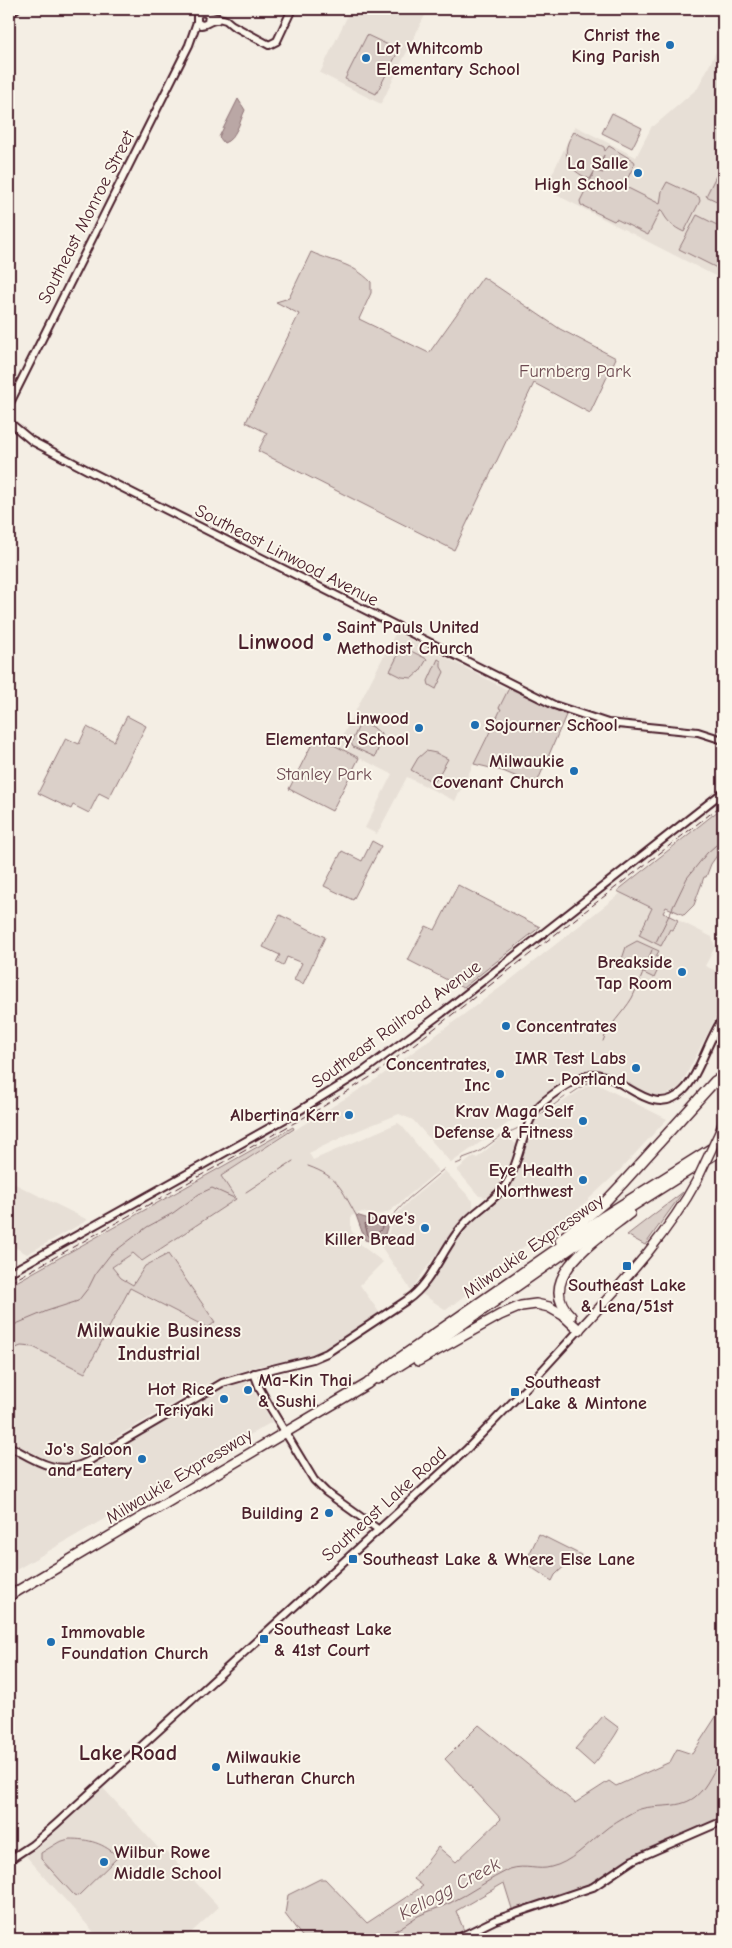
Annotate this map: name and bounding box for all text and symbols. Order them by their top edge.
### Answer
place label: Christ the King Parish [572,25,660,67]
place label: Lot Whitcomb Elementary School [376,38,520,80]
marker: Christ the King Parish [664,39,676,51]
marker: Lot Whitcomb Elementary School [360,52,372,64]
street label: Southeast Monroe Street [34,126,140,307]
place label: La Salle High School [534,153,628,195]
marker: La Salle High School [632,167,644,179]
park label: Furnberg Park [519,361,631,382]
street label: Southeast Linwood Avenue [191,500,382,611]
place label: Saint Pauls United Methodist Church [337,617,479,659]
district label: Linwood [238,629,314,655]
marker: Saint Pauls United Methodist Church [321,631,333,643]
place label: Linwood Elementary School [265,708,409,750]
place label: Sojourner School [485,715,618,736]
marker: Sojourner School [469,719,481,731]
marker: Linwood Elementary School [413,722,425,734]
place label: Milwaukie Covenant Church [432,751,564,793]
park label: Stanley Park [276,764,372,785]
marker: Milwaukie Covenant Church [568,765,580,777]
place label: Breakside Tap Room [596,952,672,994]
street label: Southeast Railroad Avenue [308,956,485,1093]
marker: Breakside Tap Room [676,966,688,978]
place label: Concentrates [516,1016,617,1037]
marker: Concentrates [500,1020,512,1032]
place label: IMR Test Labs - Portland [515,1048,626,1090]
place label: Concentrates, Inc [386,1054,491,1096]
marker: IMR Test Labs - Portland [630,1062,642,1074]
marker: Concentrates, Inc [494,1068,506,1080]
place label: Krav Maga Self Defense & Fitness [434,1101,574,1143]
place label: Albertina Kerr [230,1105,340,1126]
marker: Albertina Kerr [343,1109,355,1121]
marker: Krav Maga Self Defense & Fitness [577,1115,589,1127]
place label: Eye Health Northwest [489,1160,574,1202]
marker: Eye Health Northwest [577,1174,589,1186]
street label: Milwaukie Expressway [459,1189,609,1303]
place label: Dave's Killer Bread [324,1208,415,1250]
marker: Dave's Killer Bread [419,1222,431,1234]
marker: Southeast Lake & Lena/51st [621,1260,633,1272]
place label: Southeast Lake & Lena/51st [568,1275,686,1317]
district label: Milwaukie Business Industrial [77,1319,241,1365]
place label: Ma-Kin Thai & Sushi [258,1370,352,1412]
place label: Southeast Lake & Mintone [525,1372,647,1414]
place label: Hot Rice Teriyaki [147,1379,214,1421]
marker: Ma-Kin Thai & Sushi [242,1384,254,1396]
marker: Southeast Lake & Mintone [509,1386,521,1398]
marker: Hot Rice Teriyaki [218,1393,230,1405]
street label: Milwaukie Expressway [102,1424,257,1529]
place label: Jo's Saloon and Eatery [45,1439,133,1481]
street label: Southeast Lake Road [318,1443,451,1566]
marker: Jo's Saloon and Eatery [136,1453,148,1465]
place label: Building 2 [241,1503,319,1524]
marker: Building 2 [323,1507,335,1519]
place label: Southeast Lake & Where Else Lane [363,1549,635,1570]
marker: Southeast Lake & Where Else Lane [347,1553,359,1565]
place label: Southeast Lake & 41st Court [274,1619,392,1661]
place label: Immovable Foundation Church [61,1622,209,1664]
marker: Southeast Lake & 41st Court [258,1633,270,1645]
marker: Immovable Foundation Church [45,1636,57,1648]
district label: Lake Road [79,1740,177,1766]
place label: Milwaukie Lutheran Church [226,1747,355,1789]
marker: Milwaukie Lutheran Church [210,1761,222,1773]
place label: Wilbur Rowe Middle School [114,1842,222,1884]
water label: Kellogg Creek [395,1853,505,1925]
marker: Wilbur Rowe Middle School [98,1856,110,1868]

